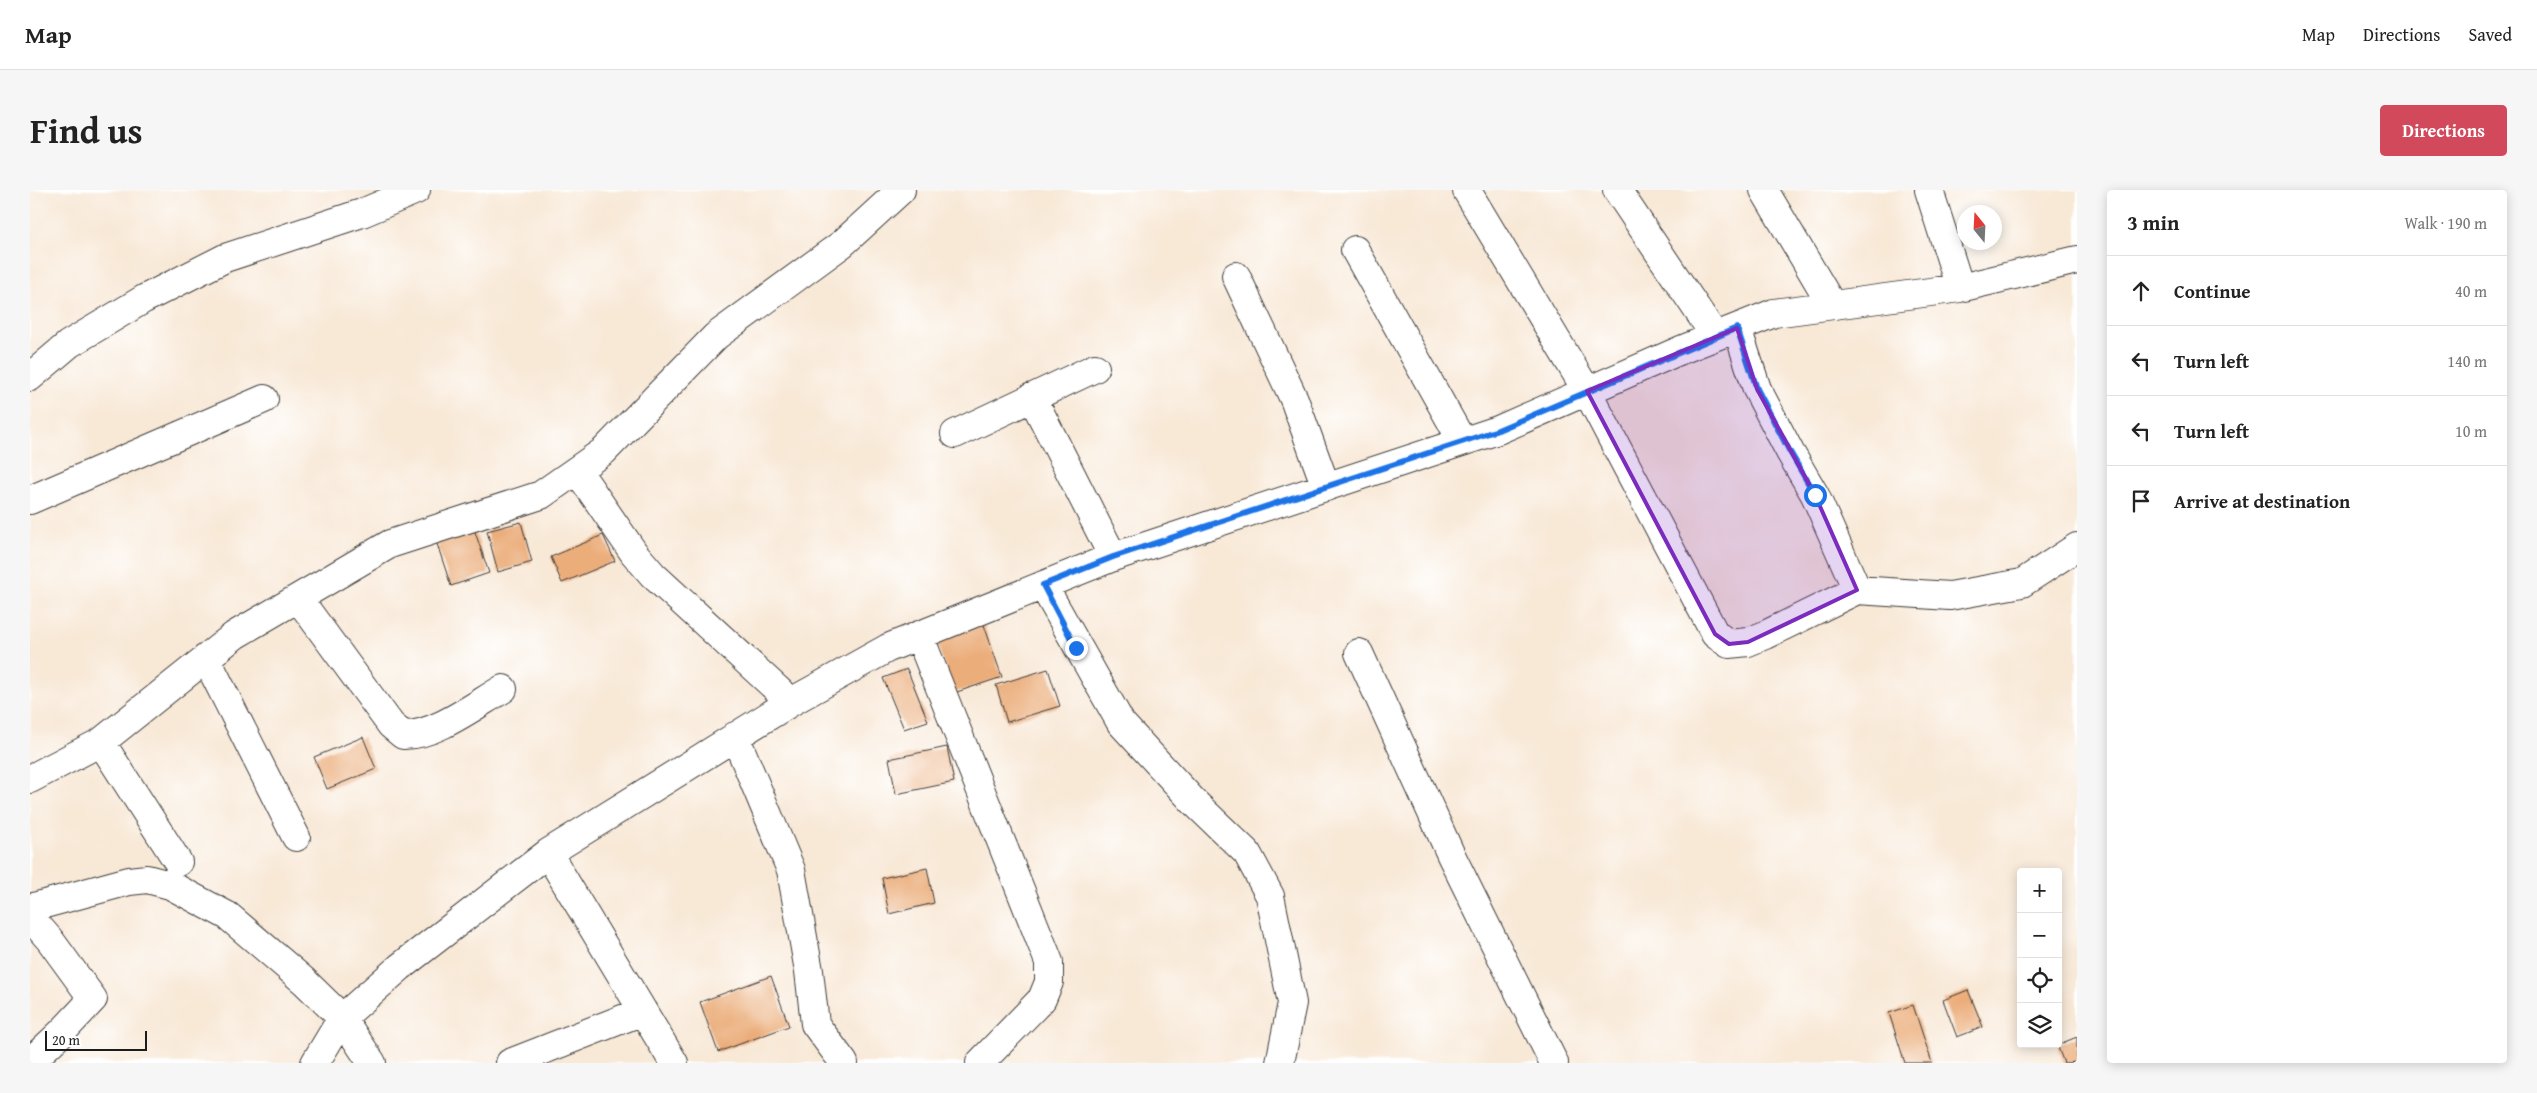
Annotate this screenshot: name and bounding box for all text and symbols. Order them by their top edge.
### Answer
text: Map [25,17,72,52]
text: Map [2302,21,2335,48]
text: Directions [2363,21,2440,48]
text: Saved [2468,21,2512,48]
text: Find us [30,105,143,156]
button: Directions [2380,105,2507,156]
north arrow [1957,205,2002,250]
text: 3 min [2127,207,2179,238]
text: Walk · 190 m [2404,211,2487,235]
icon: ahead [2127,277,2155,305]
text: Continue [2174,277,2251,305]
text: 40 m [2455,279,2487,303]
icon: left [2127,347,2155,375]
text: Turn left [2174,347,2249,375]
text: 140 m [2447,349,2487,373]
icon: left [2127,417,2155,445]
text: Turn left [2174,417,2249,445]
text: 10 m [2455,419,2487,443]
route start [1804,484,1827,507]
icon: arrive [2127,487,2155,515]
text: Arrive at destination [2174,487,2350,515]
route end [1065,637,1088,660]
map controls [2017,868,2062,1048]
button: + [2017,868,2062,913]
button: − [2017,913,2062,958]
button: locate [2017,958,2062,1003]
button: layers [2017,1003,2062,1048]
scale bar [45,1028,148,1051]
text: 20 m [52,1030,80,1050]

